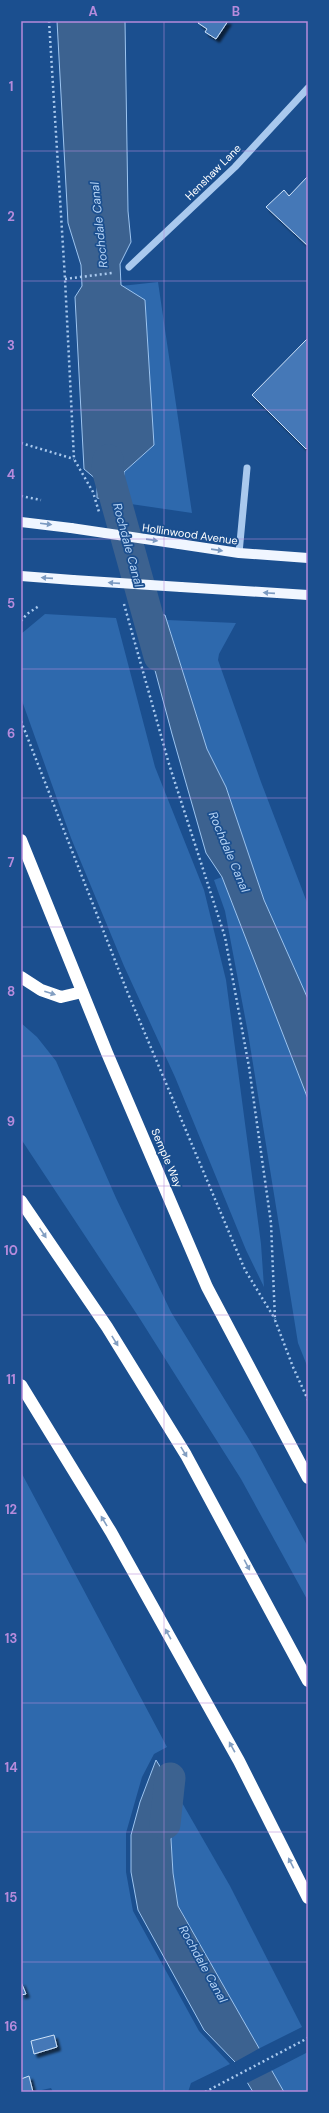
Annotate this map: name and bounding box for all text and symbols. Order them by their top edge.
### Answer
text: A [88,3,98,20]
text: B [232,3,240,20]
text: 1 [9,78,13,95]
street label: Henshaw Lane [182,141,244,203]
water label: Rochdale Canal [86,181,111,269]
text: 2 [7,208,15,225]
text: 3 [7,337,15,354]
text: 4 [7,466,15,483]
water label: Rochdale Canal [109,501,147,589]
street label: Hollinwood Avenue [141,520,239,548]
one-way arrow [40,521,52,527]
one-way arrow [145,537,158,543]
one-way arrow [211,547,223,553]
one-way arrow [41,575,53,582]
one-way arrow [107,580,120,586]
one-way arrow [263,589,275,596]
text: 5 [7,595,15,612]
text: 6 [7,725,15,742]
water label: Rochdale Canal [205,809,253,895]
text: 7 [8,854,15,871]
text: 8 [7,983,15,1000]
one-way arrow [44,990,56,996]
text: 9 [7,1113,15,1130]
street label: Semple Way [148,1126,186,1190]
one-way arrow [39,1228,47,1238]
text: 10 [4,1242,18,1259]
one-way arrow [112,1335,119,1347]
text: 11 [6,1371,16,1388]
one-way arrow [180,1446,187,1458]
text: 12 [5,1501,17,1518]
one-way arrow [100,1515,107,1527]
one-way arrow [244,1559,250,1571]
one-way arrow [164,1628,171,1640]
text: 13 [5,1630,17,1647]
one-way arrow [228,1741,235,1753]
text: 14 [4,1759,18,1776]
one-way arrow [287,1857,294,1869]
text: 15 [5,1889,17,1906]
water label: Rochdale Canal [175,1922,231,2006]
text: 16 [5,2018,17,2035]

